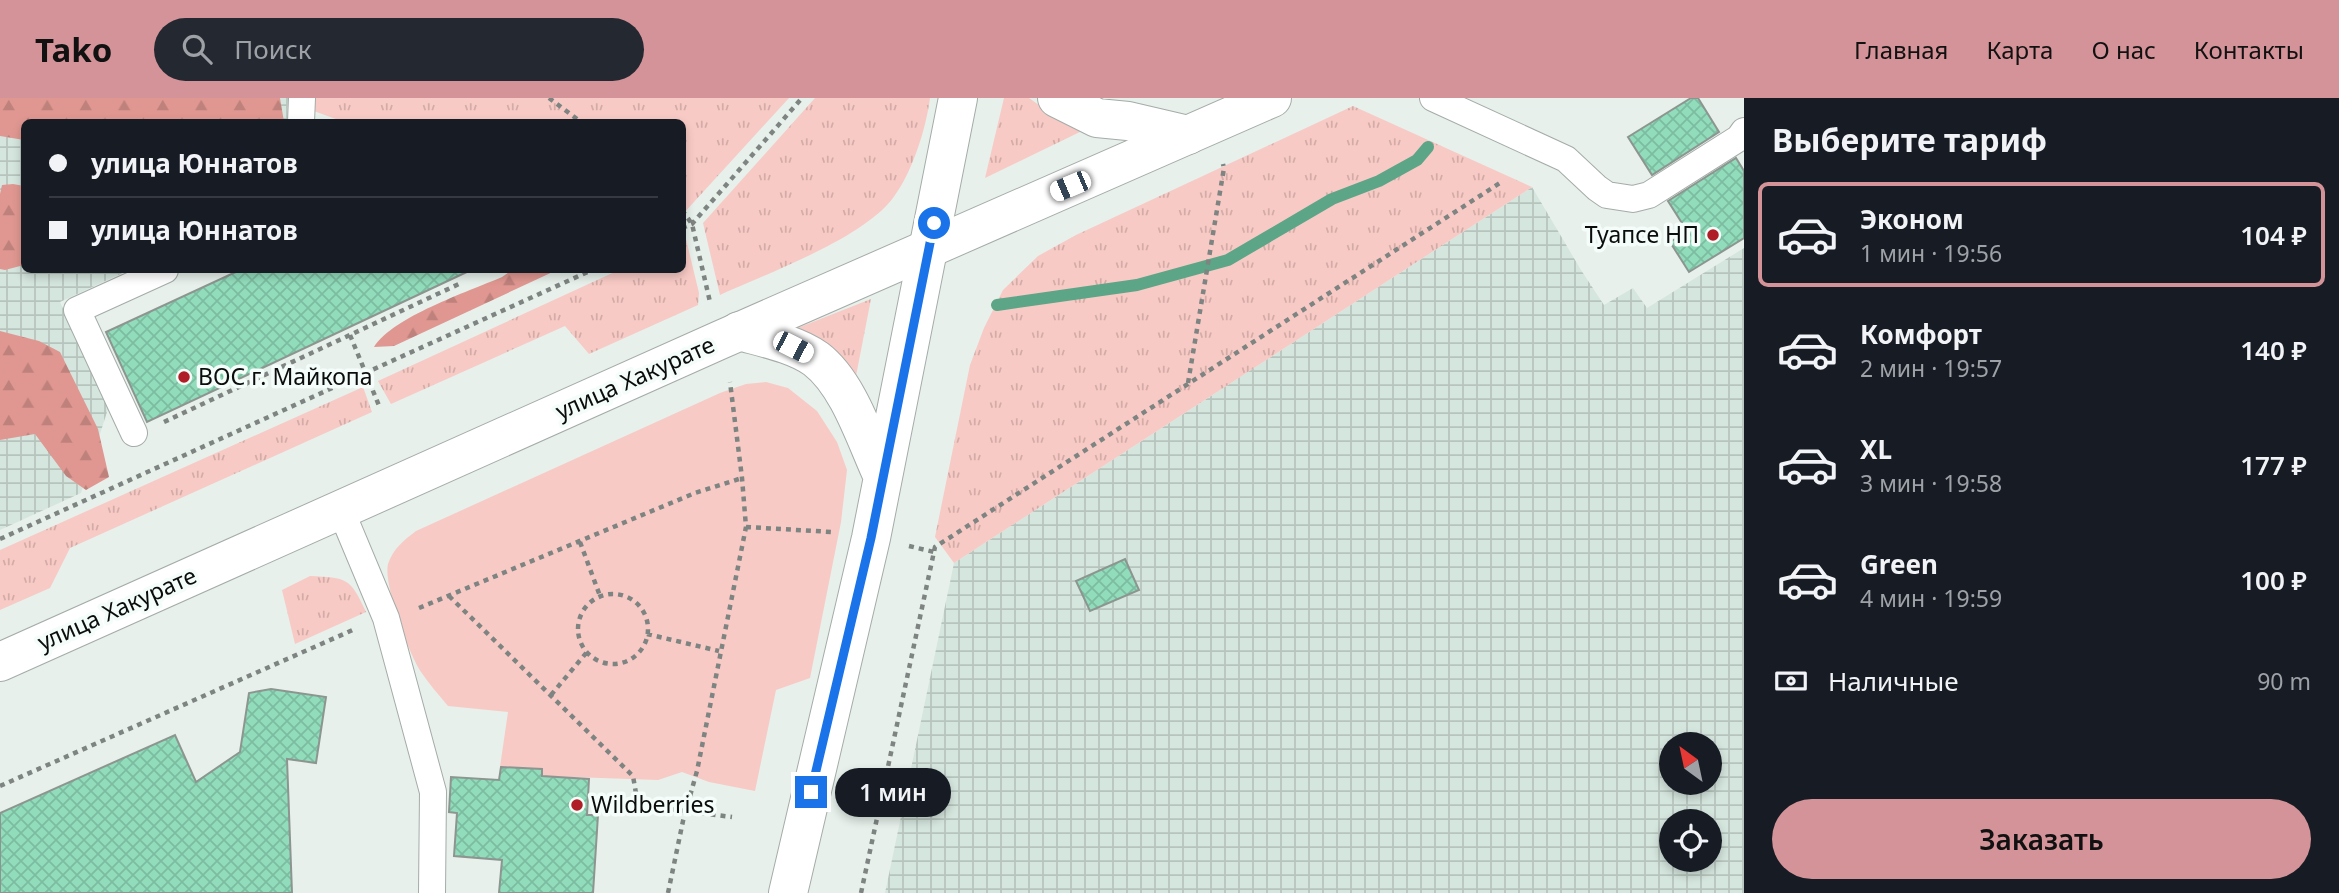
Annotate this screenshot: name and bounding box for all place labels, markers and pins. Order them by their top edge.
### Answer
place label: Туапсе НП [1585,218,1699,250]
marker: Туапсе НП [1705,227,1721,243]
place label: ВОС г. Майкопа [198,360,373,392]
marker: ВОС г. Майкопа [176,369,192,385]
place label: Wildberries [591,788,714,820]
marker: Wildberries [569,797,585,813]

